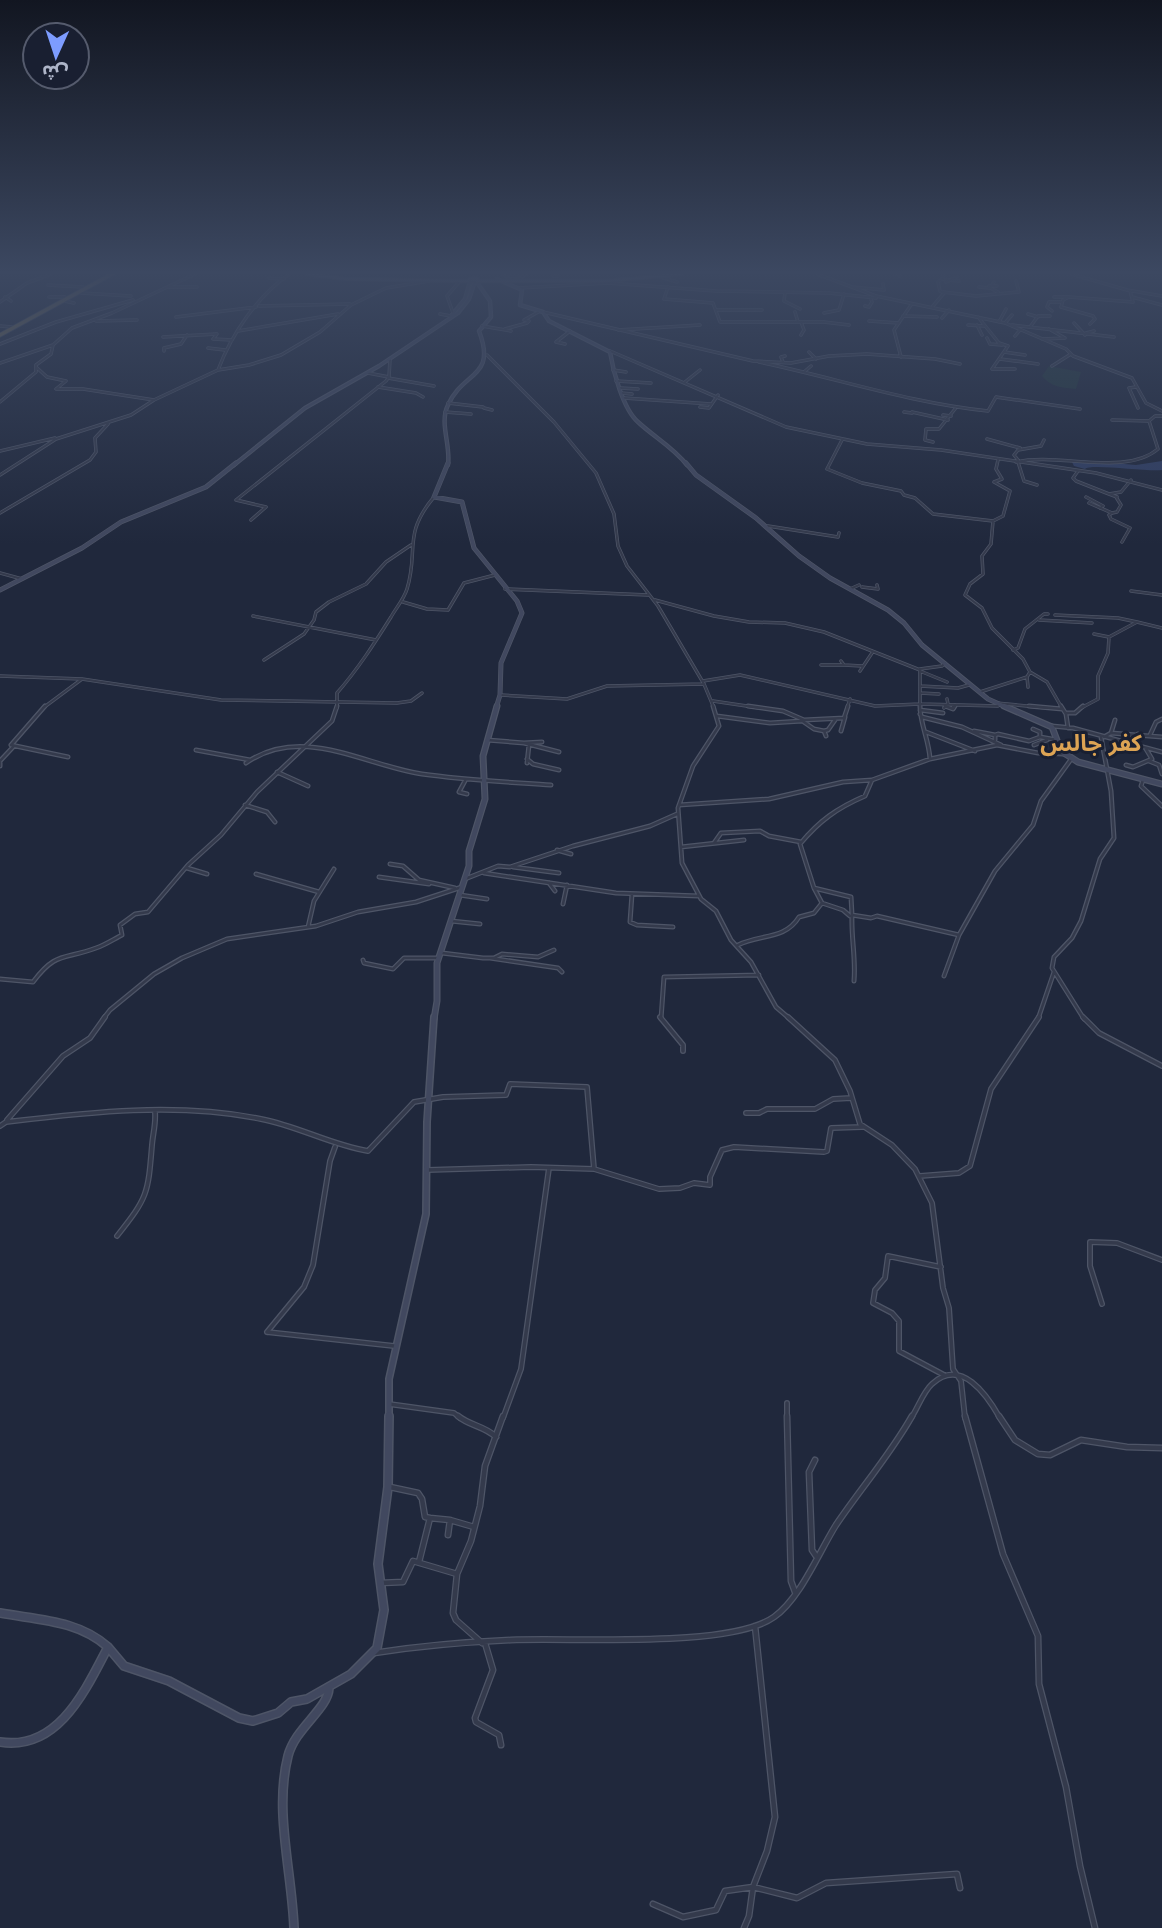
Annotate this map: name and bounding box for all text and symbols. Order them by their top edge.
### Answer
north arrow [21,21,91,91]
text: ش [41,58,69,87]
district label: كفر جالس [1040,726,1142,760]

